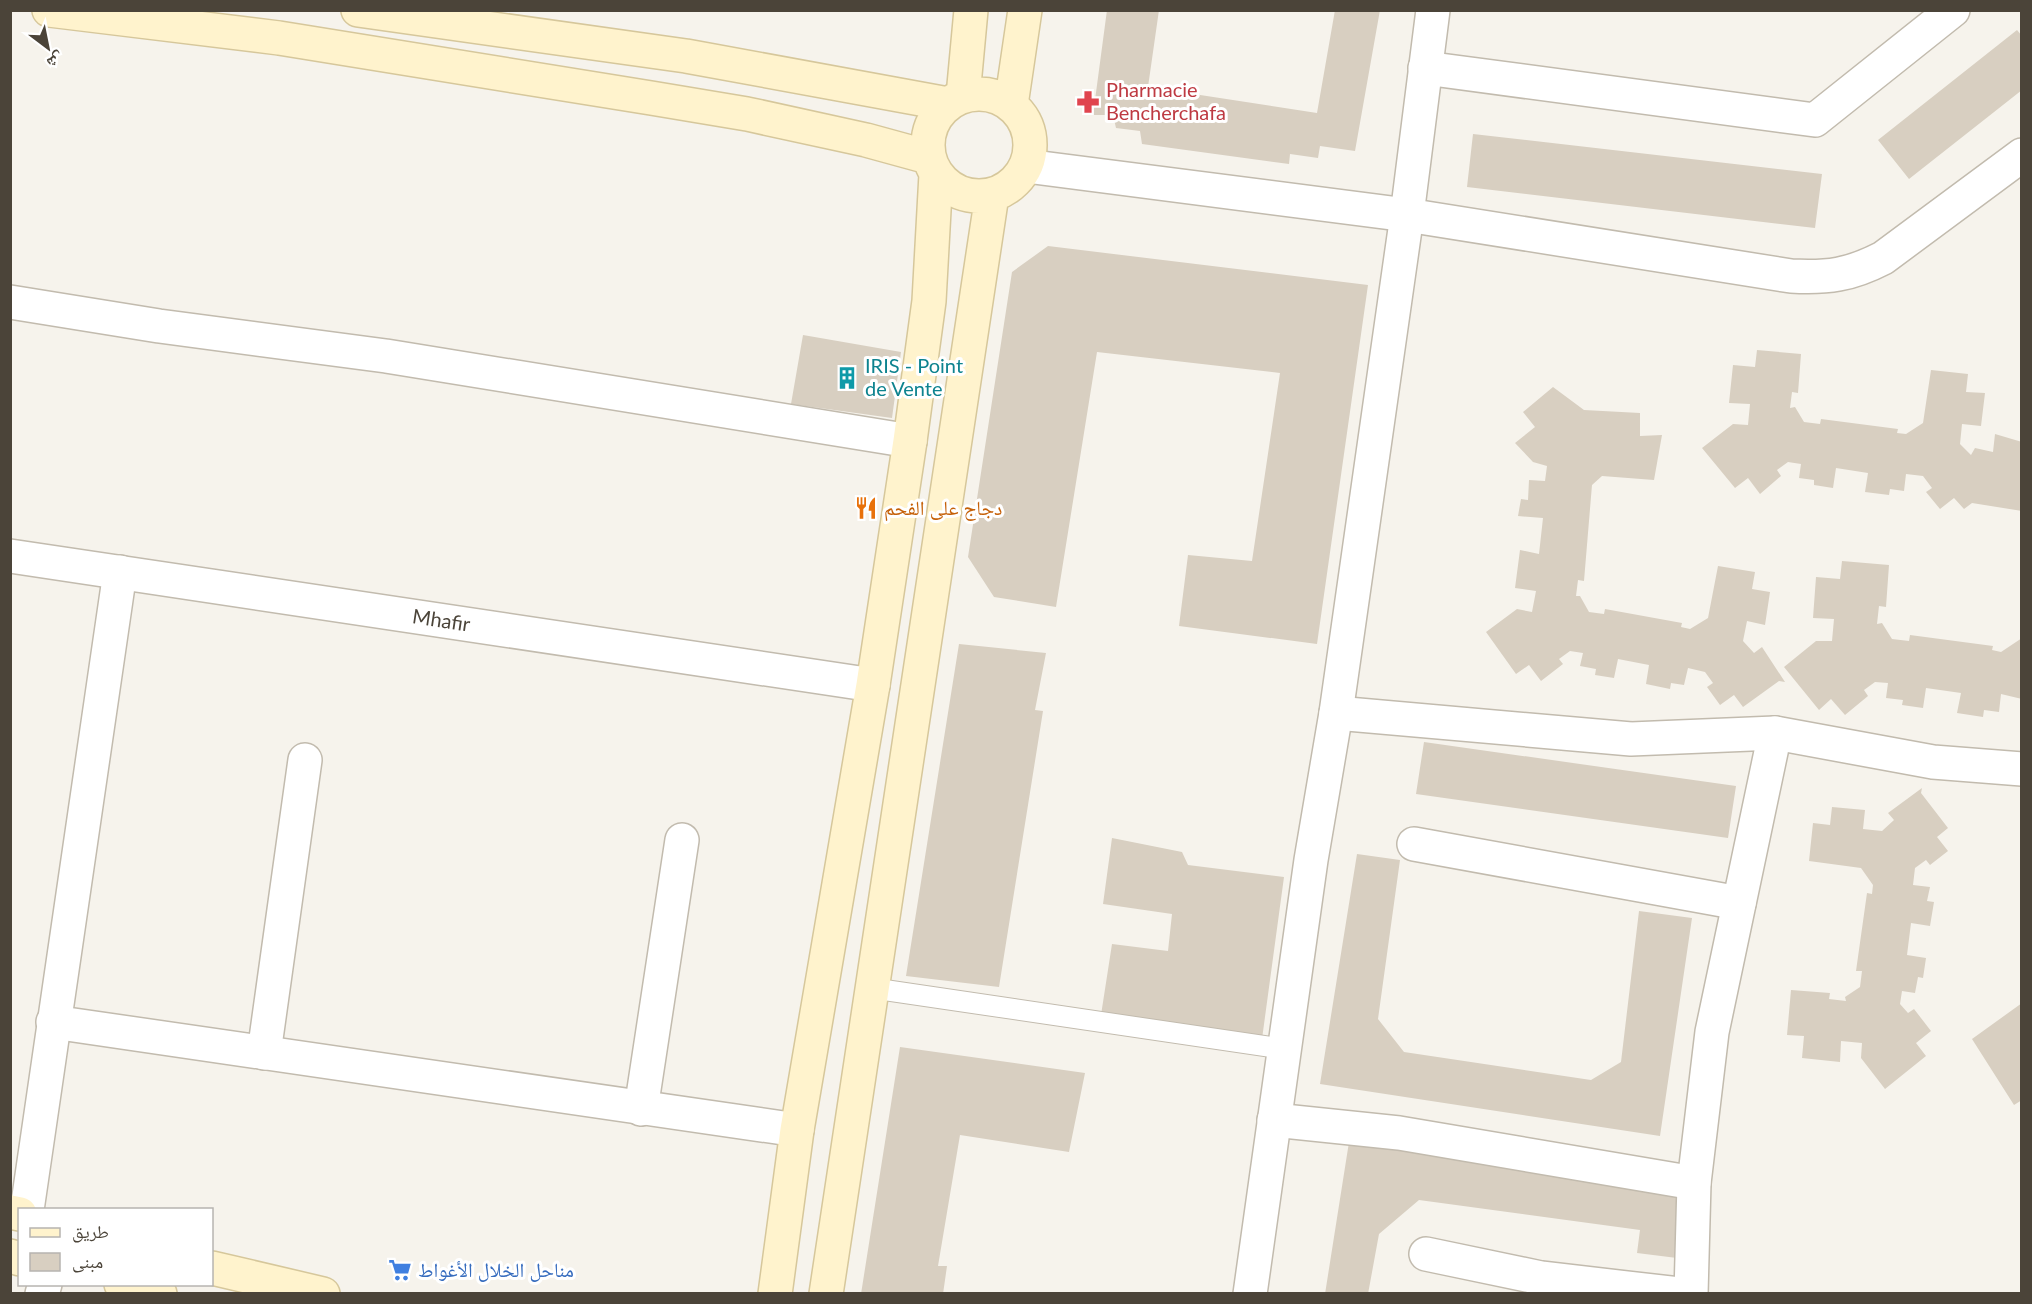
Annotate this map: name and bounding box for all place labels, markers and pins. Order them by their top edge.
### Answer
place label: Pharmacie Bencherchafa [1106,77,1226,124]
pharmacy icon: Pharmacie Bencherchafa [1075,89,1101,115]
place label: IRIS - Point de Vente [865,353,963,400]
building icon: IRIS - Point de Vente [834,365,860,391]
restaurant icon: دجاج على الفحم [853,495,879,521]
place label: دجاج على الفحم [884,495,1002,522]
supermarket icon: مناحل الخلال الأغواط [387,1257,413,1283]
place label: مناحل الخلال الأغواط [418,1257,574,1282]

